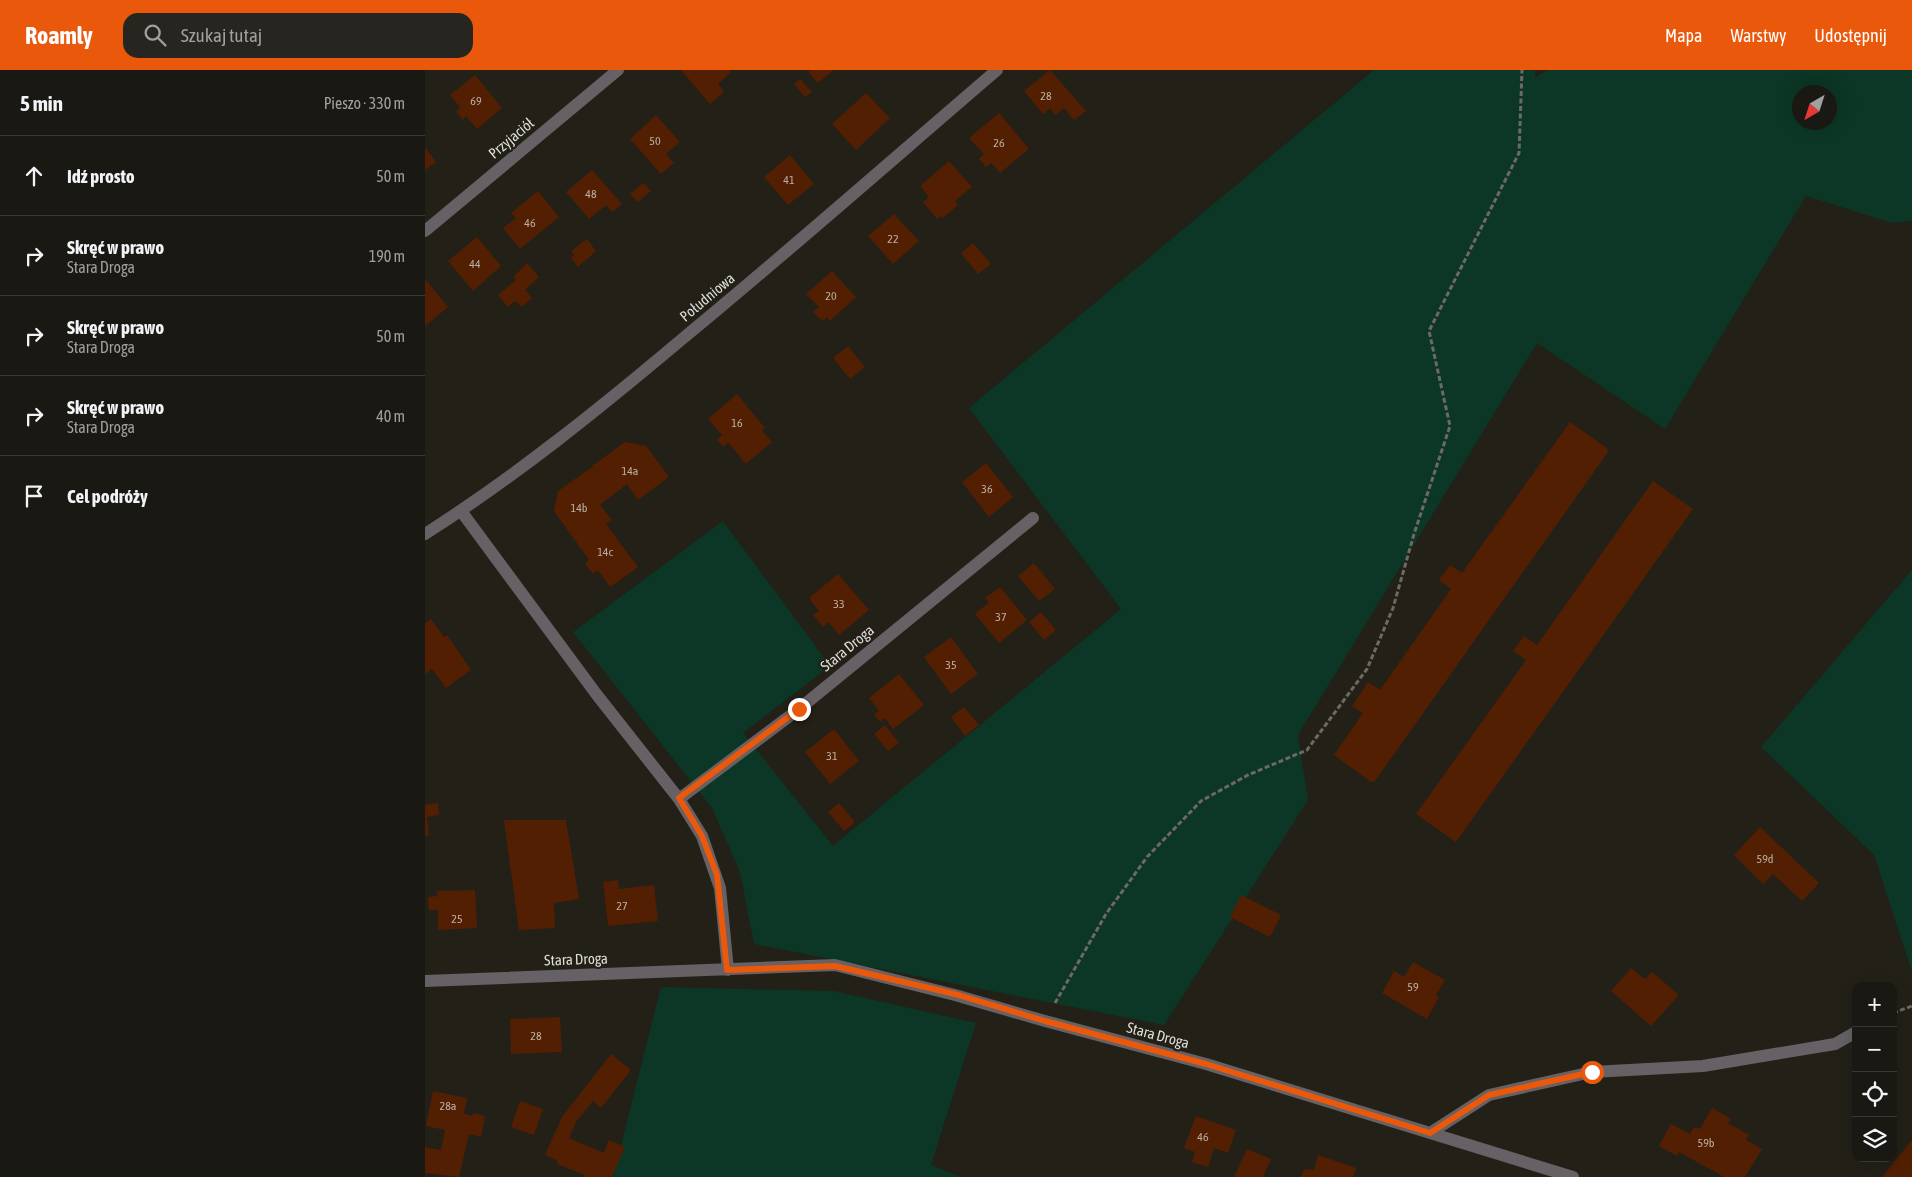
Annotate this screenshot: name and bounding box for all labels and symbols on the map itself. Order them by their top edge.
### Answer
north arrow [1792,85,1837,130]
house number: 28 [1040,89,1052,103]
house number: 69 [470,94,482,108]
street label: Przyjaciół [485,114,537,162]
house number: 50 [649,134,661,148]
house number: 26 [993,136,1005,150]
house number: 41 [783,173,795,187]
house number: 48 [585,187,597,201]
house number: 46 [524,216,536,230]
house number: 22 [887,232,899,246]
house number: 44 [469,257,481,271]
street label: Południowa [676,269,738,325]
house number: 20 [825,289,837,303]
house number: 16 [731,416,743,430]
house number: 14a [622,464,638,478]
house number: 36 [981,482,993,496]
house number: 14b [571,501,588,515]
house number: 14c [597,545,613,559]
house number: 33 [833,597,845,611]
house number: 37 [995,610,1007,624]
street label: Stara Droga [817,621,877,675]
house number: 35 [945,658,957,672]
route end [788,698,811,721]
house number: 31 [826,749,838,763]
house number: 59d [1757,852,1773,866]
house number: 27 [616,899,628,913]
house number: 25 [451,912,463,926]
street label: Stara Droga [544,949,608,969]
house number: 59 [1407,980,1419,994]
street label: Stara Droga [1125,1019,1191,1051]
house number: 28 [530,1029,542,1043]
route start [1581,1061,1604,1084]
house number: 28a [440,1099,456,1113]
house number: 46 [1197,1130,1209,1144]
house number: 59b [1698,1136,1715,1150]

